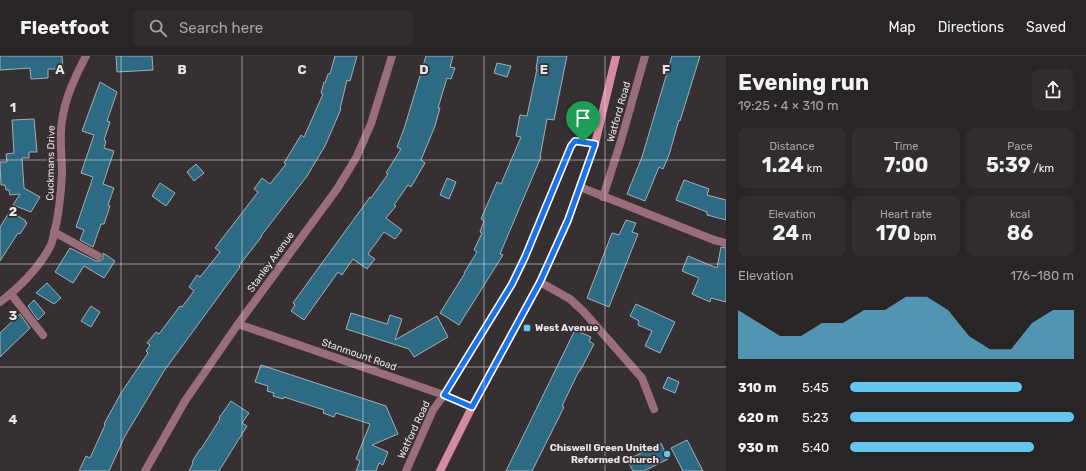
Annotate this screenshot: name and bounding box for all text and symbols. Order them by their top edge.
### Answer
search box [133,10,413,46]
text: Fleetfoot [20,16,109,39]
icon: search [147,17,169,39]
text: Search here [179,19,263,37]
text: Map [889,19,916,36]
text: Directions [938,19,1004,36]
text: Saved [1026,19,1066,36]
text: A [55,62,65,77]
text: B [177,62,187,77]
text: C [297,62,307,77]
text: D [419,62,429,77]
text: E [540,62,548,77]
text: F [662,62,670,77]
text: Evening run [738,69,869,96]
button: share [1032,69,1074,111]
street label: Watford Road [605,80,633,144]
text: 19:25 · 4 × 310 m [738,98,838,113]
text: 1 [10,100,16,115]
pin [566,101,600,142]
icon: arrive [572,107,594,129]
street label: Cuckmans Drive [44,125,58,201]
text: Distance [769,140,815,153]
text: Time [894,140,918,153]
text: Pace [1007,140,1033,153]
text: 1.24 [762,153,804,177]
text: 7:00 [884,153,928,177]
text: 5:39 [986,153,1031,177]
text: km [804,162,822,175]
text: /km [1031,162,1054,175]
text: 2 [9,204,17,219]
text: Elevation [768,208,816,221]
text: Heart rate [880,208,932,221]
text: kcal [1010,208,1030,221]
text: 24 [772,221,799,245]
text: 170 [876,221,911,245]
text: 86 [1007,221,1033,245]
street label: Stanley Avenue [245,229,297,295]
text: m [799,230,812,243]
text: bpm [911,230,936,243]
text: Elevation [738,268,794,283]
text: 176–180 m [1011,268,1074,283]
text: 3 [9,308,18,323]
place label: West Avenue [535,322,598,334]
marker: West Avenue [522,323,532,333]
street label: Stanmount Road [320,337,398,373]
text: 310 m [738,380,776,395]
text: 5:45 [802,380,829,395]
street label: Watford Road [395,399,433,461]
text: 620 m [738,410,778,425]
text: 5:23 [802,410,829,425]
text: 4 [9,412,18,427]
text: 930 m [738,440,778,455]
text: 5:40 [802,440,829,455]
place label: Chiswell Green United Reformed Church [550,442,659,466]
marker: Chiswell Green United Reformed Church [662,449,672,459]

